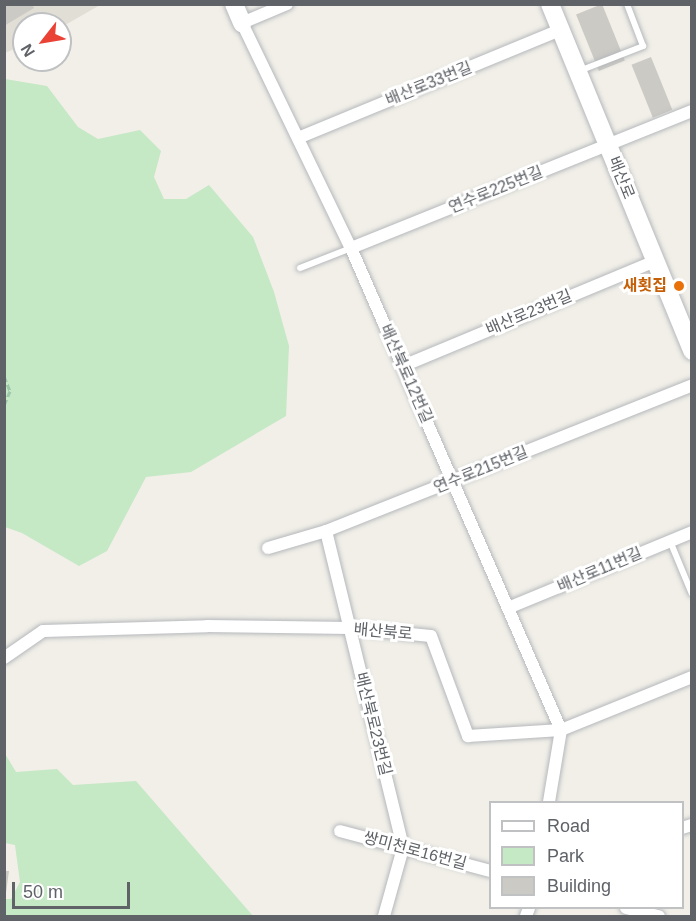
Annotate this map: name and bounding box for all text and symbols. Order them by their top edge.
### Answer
north arrow [12,12,72,72]
text: N [18,41,38,60]
street label: 배산로33번길 [383,58,475,110]
street label: 배산로 [604,154,638,202]
street label: 연수로225번길 [446,162,546,218]
place label: 새횟집 [623,276,667,296]
marker: 새횟집 [672,279,686,293]
street label: 배산로23번길 [483,286,575,340]
street label: 배산북로12번길 [376,322,436,426]
street label: 연수로215번길 [431,442,531,498]
street label: 배산로11번길 [555,544,645,596]
street label: 배산북로 [353,620,413,644]
street label: 배산북로23번길 [351,670,395,778]
legend [489,801,684,909]
text: Road [547,816,590,836]
street label: 쌍미천로16번길 [361,828,469,874]
text: Park [547,846,584,866]
scale bar [15,870,134,908]
text: Building [547,876,611,896]
text: 50 m [23,882,63,902]

